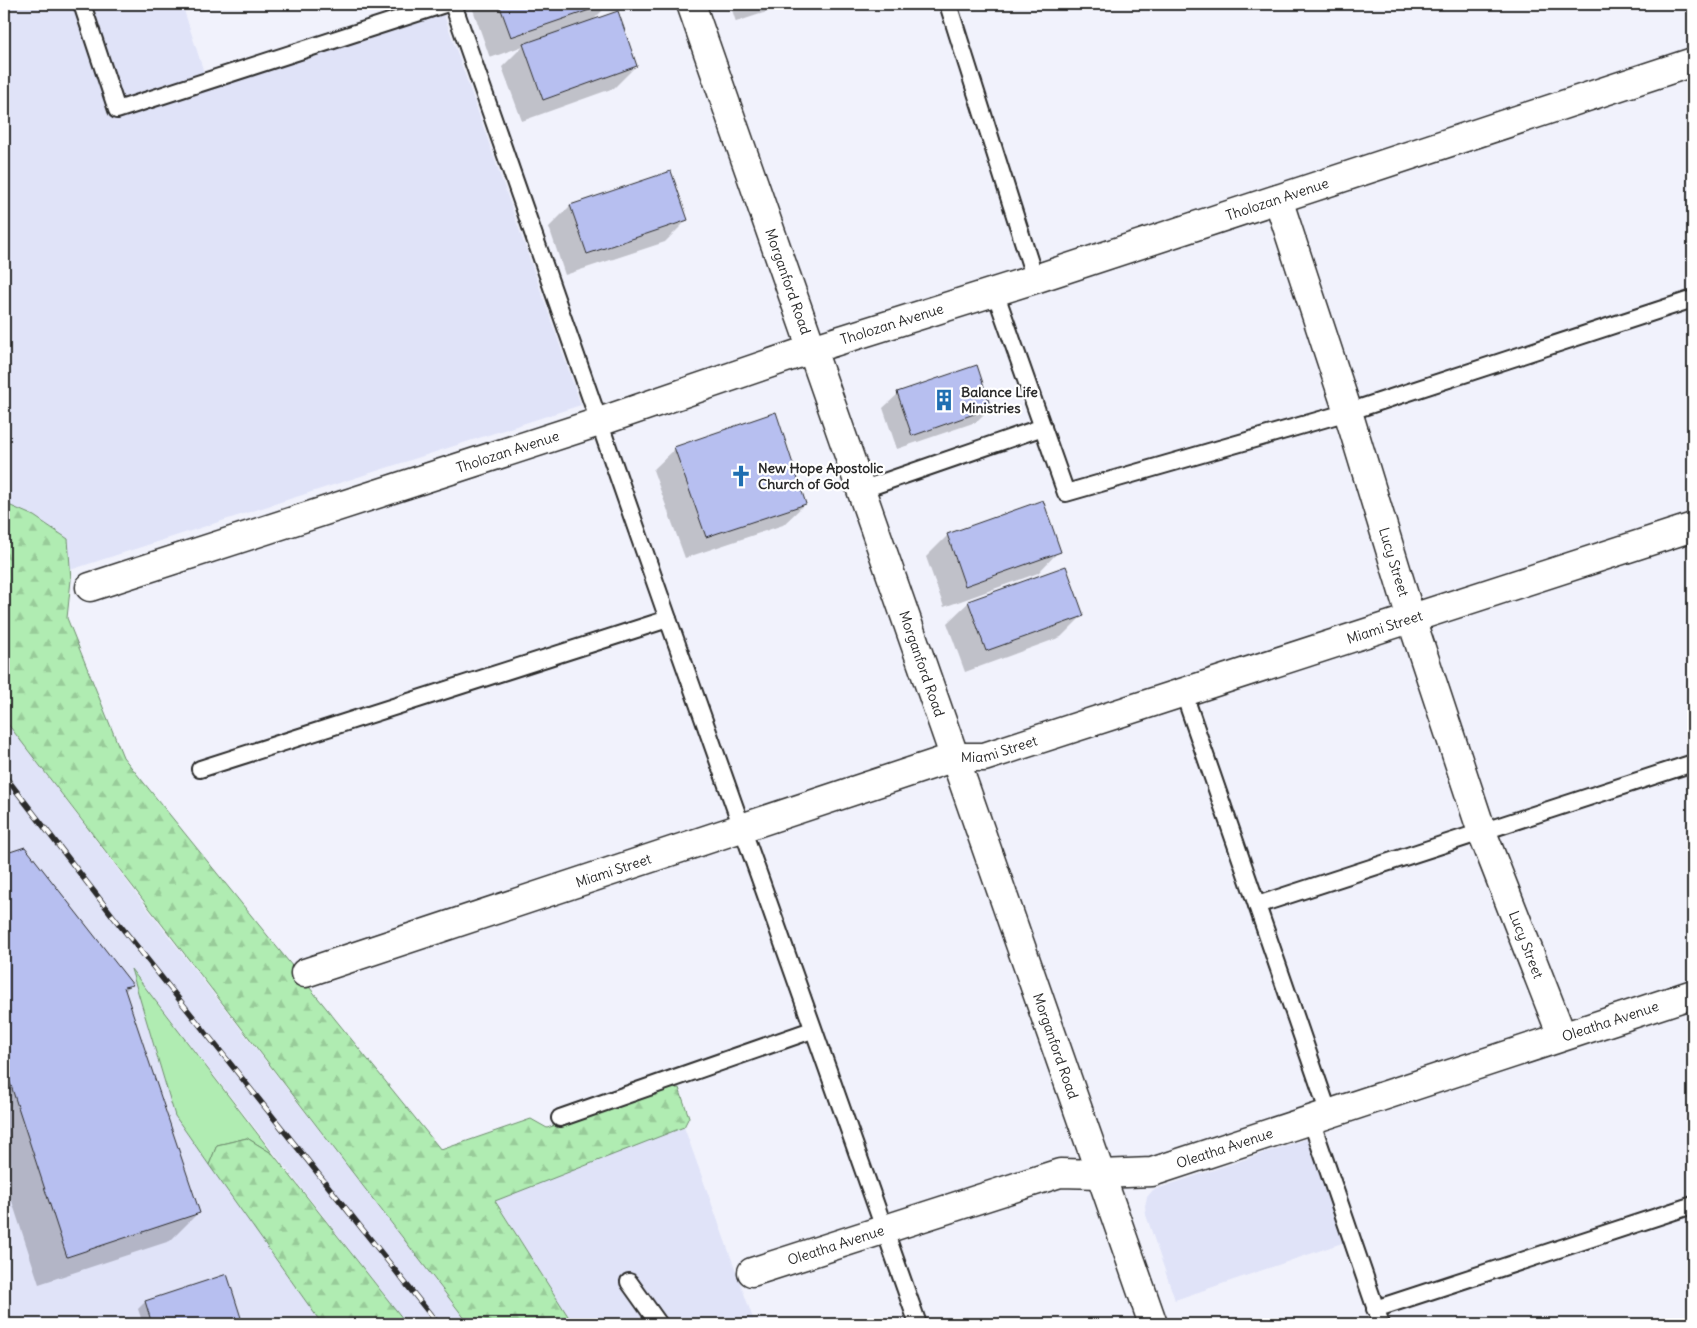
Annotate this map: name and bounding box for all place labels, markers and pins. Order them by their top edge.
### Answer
place label: Balance Life Ministries [961,383,1038,417]
building icon: Balance Life Ministries [931,387,957,413]
place label: New Hope Apostolic Church of God [758,459,883,493]
church icon: New Hope Apostolic Church of God [728,463,754,489]

